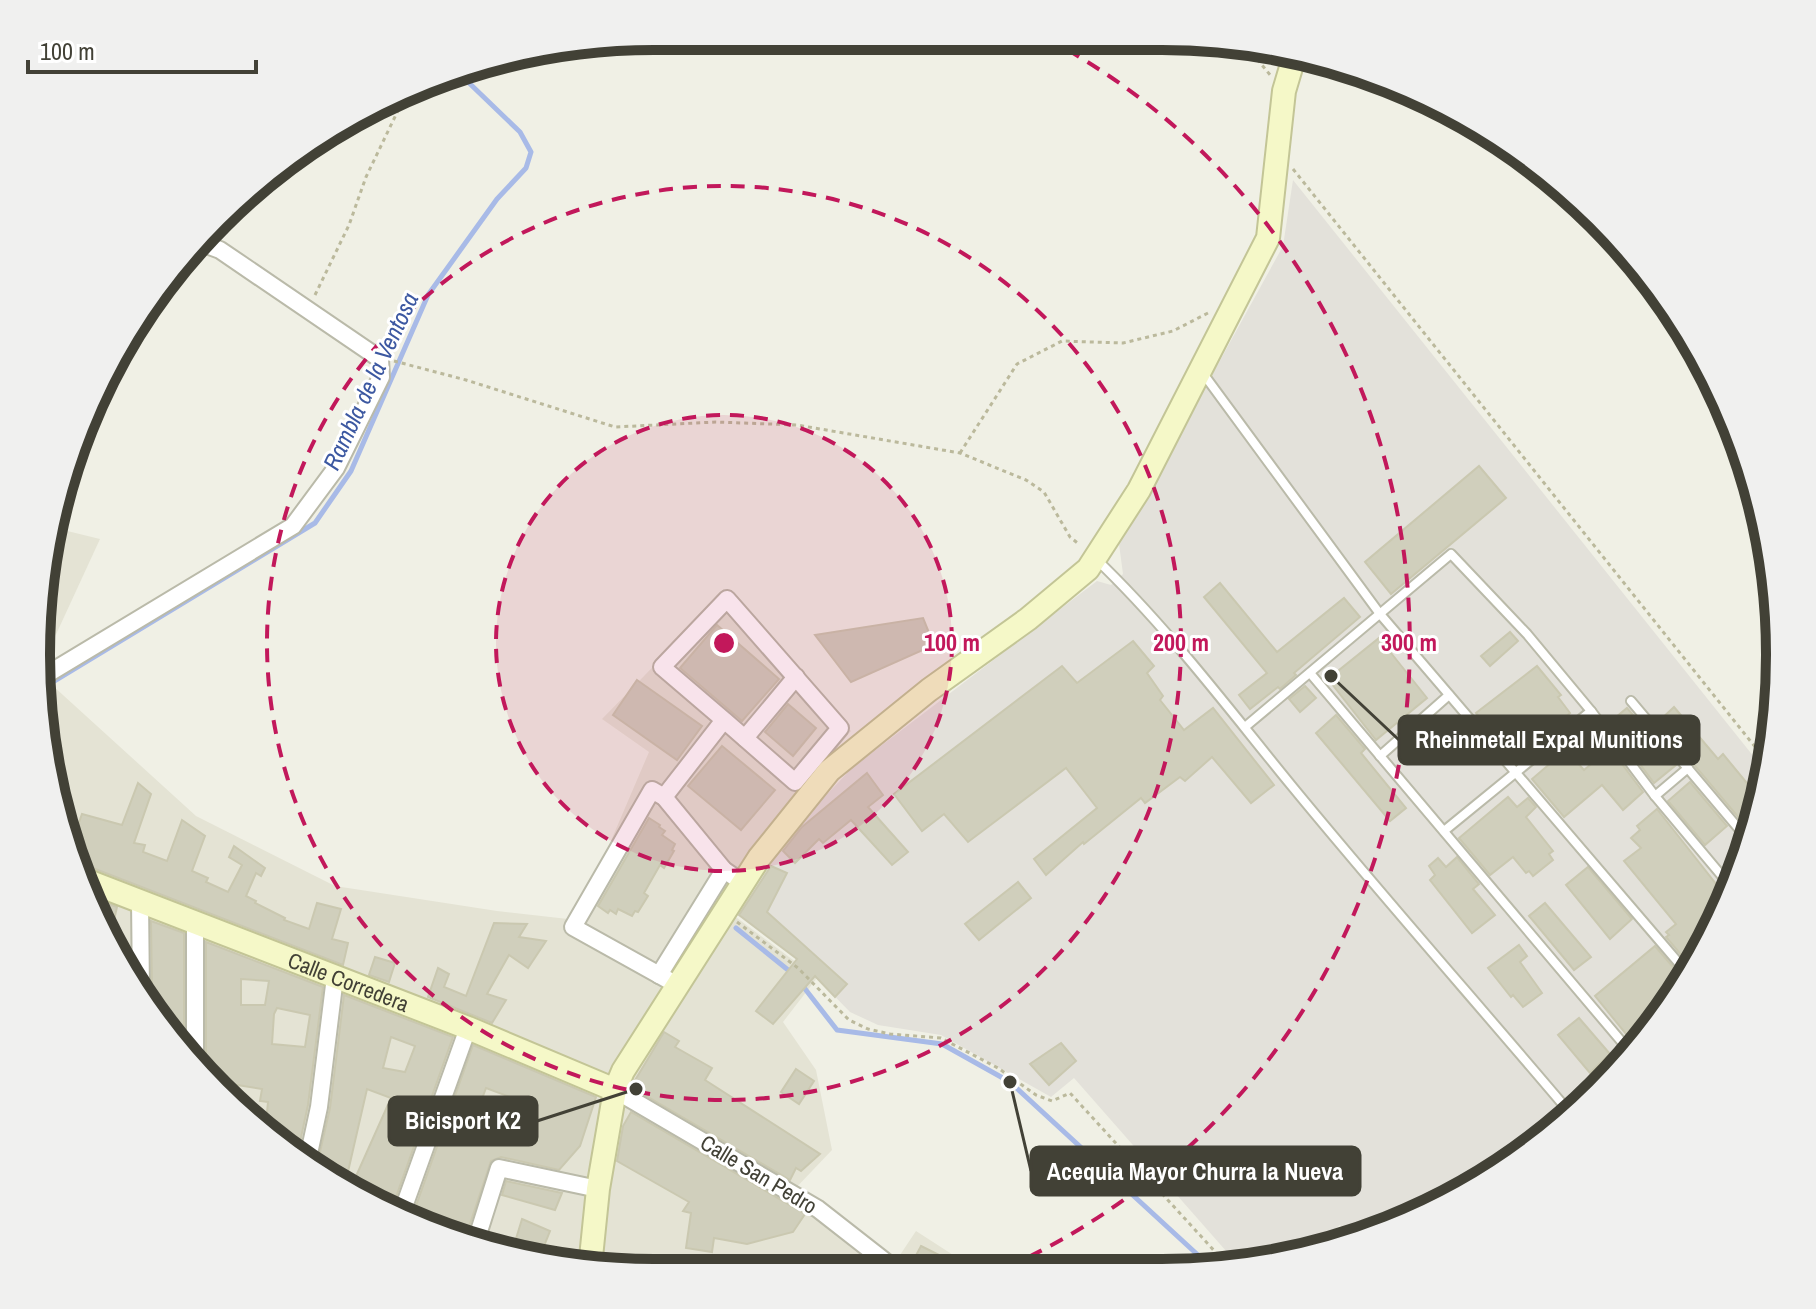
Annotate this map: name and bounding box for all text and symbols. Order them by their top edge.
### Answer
scale bar [28,24,256,74]
text: 100 m [40,35,95,67]
water label: Rambla de la Ventosa [315,287,425,475]
text: 100 m [924,626,980,658]
text: 200 m [1153,626,1209,658]
text: 300 m [1381,626,1437,658]
centre of rings [710,629,738,657]
callout: Rheinmetall Expal Munitions [1399,716,1699,764]
text: Rheinmetall Expal Munitions [1415,723,1683,755]
street label: Calle Corredera [284,945,413,1019]
callout: Bicisport K2 [389,1097,537,1145]
text: Bicisport K2 [405,1104,521,1136]
street label: Calle San Pedro [695,1127,823,1221]
callout: Acequia Mayor Churra la Nueva [1031,1147,1360,1195]
text: Acequia Mayor Churra la Nueva [1047,1155,1343,1187]

